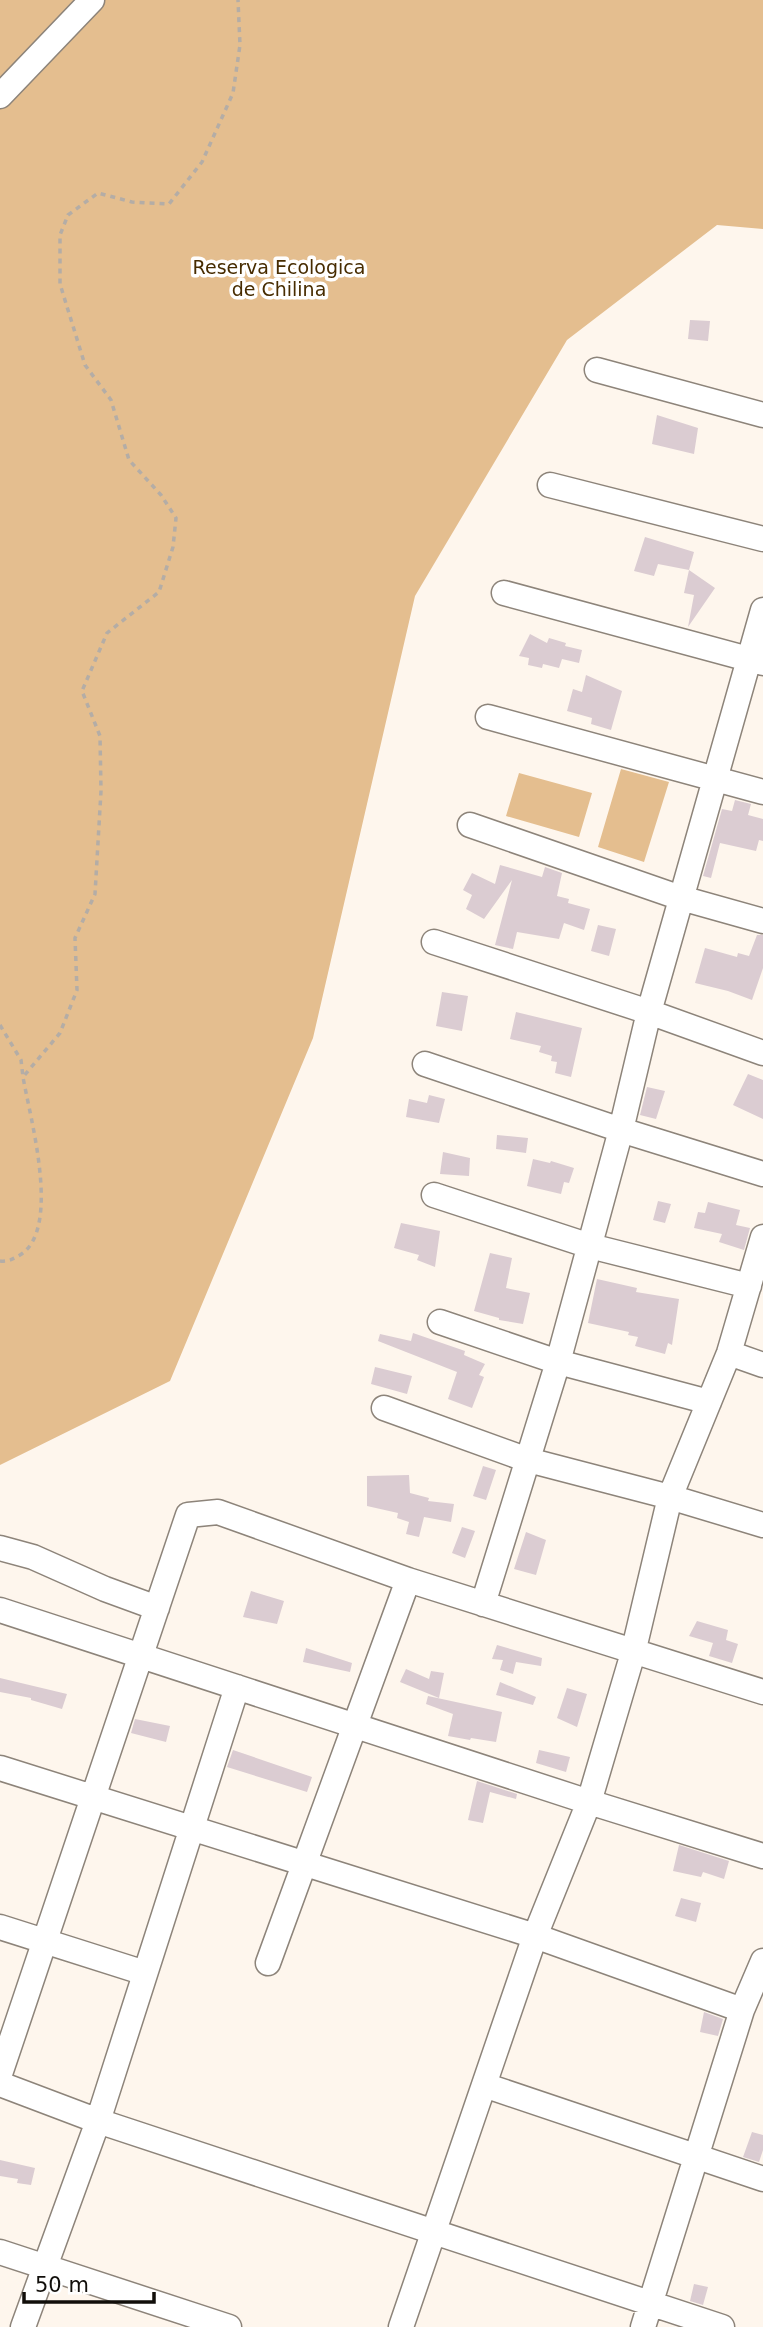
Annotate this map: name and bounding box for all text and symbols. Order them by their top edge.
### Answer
park label: Reserva Ecologica de Chilina [193,256,365,300]
scale bar [24,2260,154,2304]
text: 50 m [35,2273,89,2297]

